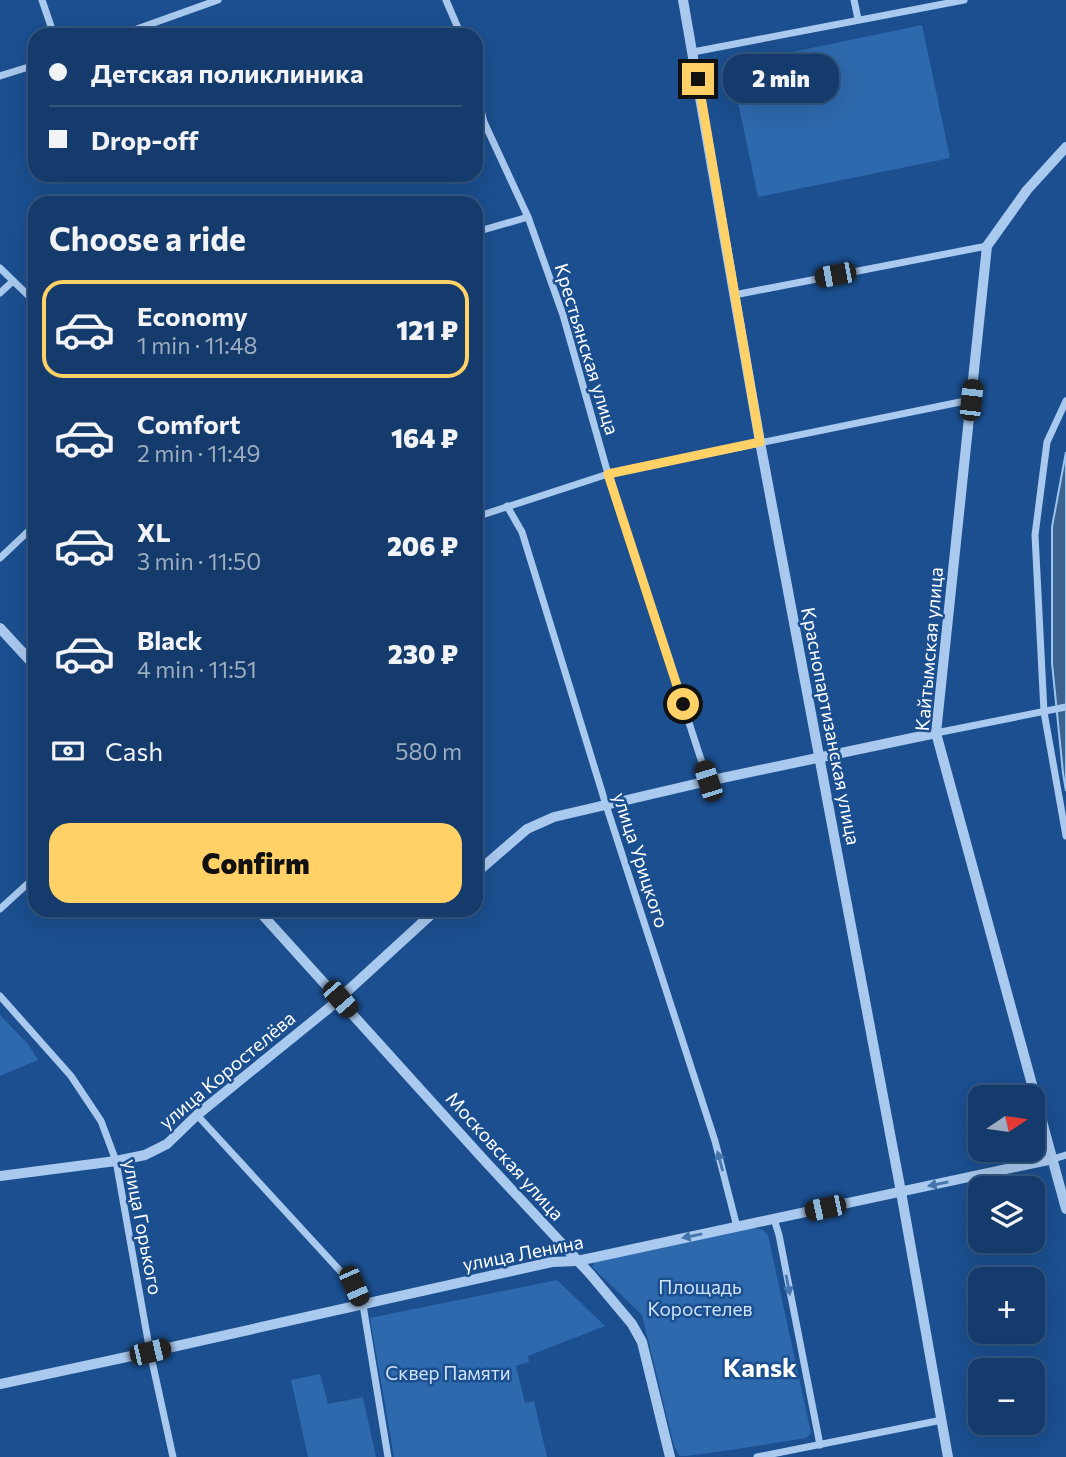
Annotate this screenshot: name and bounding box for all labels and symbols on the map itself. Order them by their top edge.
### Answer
callout: 2 min [722,55,838,104]
route end [682,63,714,95]
street label: Крестьянская улица [550,260,624,437]
car [813,261,858,289]
car [959,378,984,422]
street label: Кайтымская улица [910,566,947,732]
street label: Краснопартизанская улица [797,605,866,847]
route start [667,688,699,720]
car [692,758,725,804]
street label: улица Урицкого [609,789,674,930]
car [319,976,362,1022]
street label: улица Коростелёва [154,1006,299,1133]
north arrow [968,1085,1045,1162]
street label: Московская улица [442,1087,569,1225]
one-way arrow [714,1149,725,1171]
street label: улица Горького [119,1157,168,1297]
one-way arrow [927,1178,949,1189]
car [803,1193,848,1223]
street label: улица Ленина [461,1230,585,1275]
one-way arrow [681,1231,703,1242]
car [336,1263,373,1309]
one-way arrow [783,1274,794,1296]
park label: Площадь Коростелев [647,1275,753,1320]
car [128,1337,173,1367]
district label: Kansk [723,1351,797,1382]
park label: Сквер Памяти [385,1361,511,1384]

